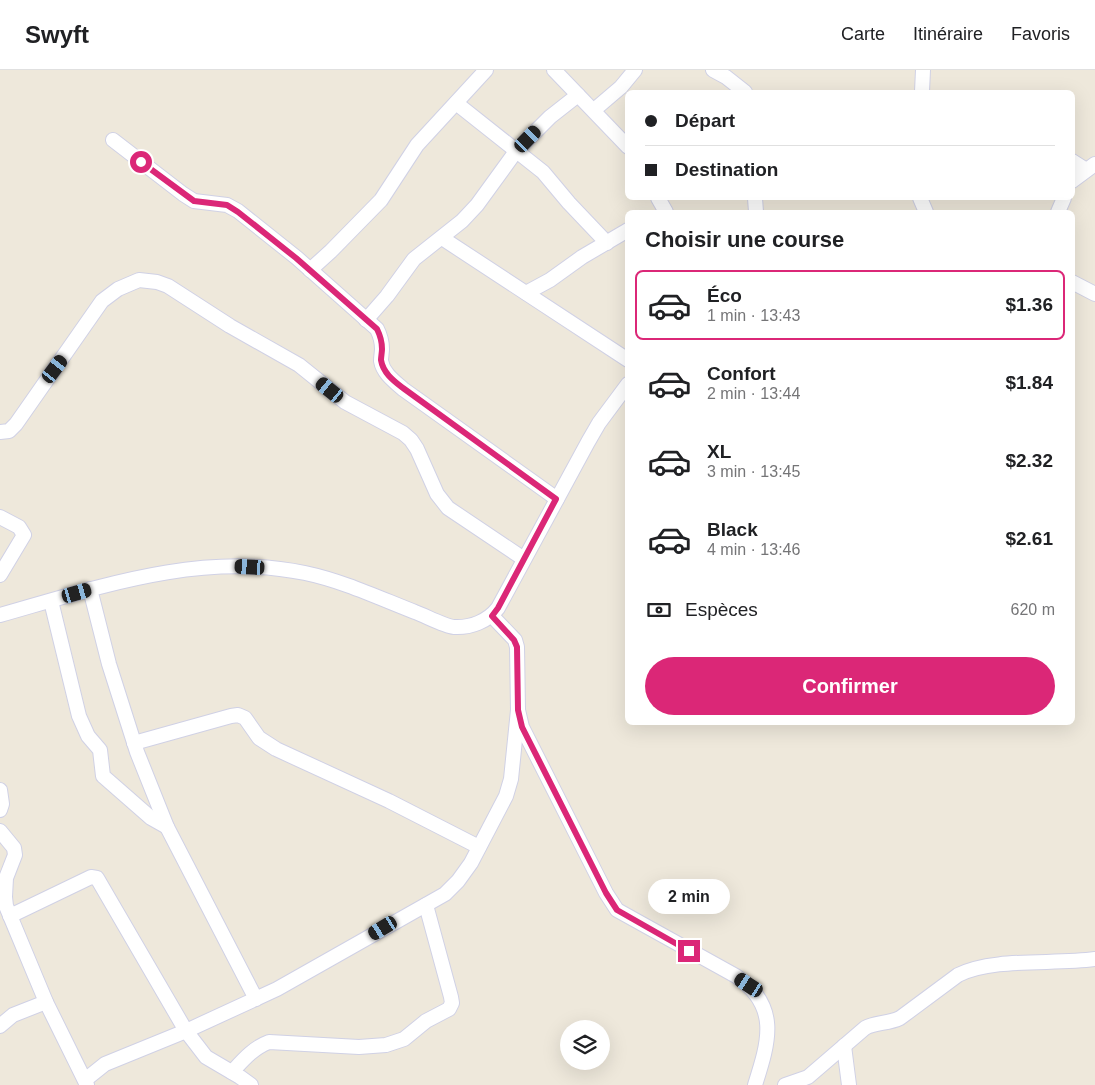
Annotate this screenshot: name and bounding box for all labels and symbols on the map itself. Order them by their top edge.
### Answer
car [512,123,543,155]
route start [130,151,152,173]
car [39,353,70,385]
car [313,375,346,405]
car [234,559,265,575]
car [60,582,93,604]
callout: 2 min [648,878,730,914]
car [366,914,399,942]
route end [678,940,700,962]
car [732,971,765,999]

